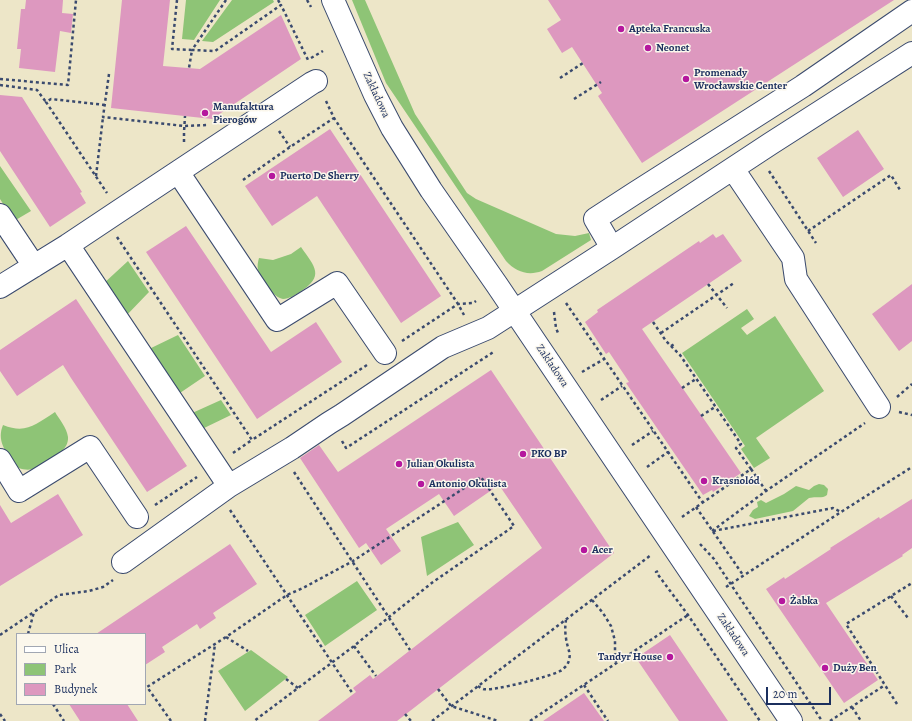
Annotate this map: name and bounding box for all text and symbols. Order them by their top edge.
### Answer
place label: Apteka Francuska [629,22,711,36]
marker: Apteka Francuska [616,24,626,34]
place label: Neonet [656,41,689,55]
marker: Neonet [643,43,653,53]
place label: Promenady Wrocławskie Center [694,66,787,92]
street label: Zakładowa [360,70,392,120]
marker: Promenady Wrocławskie Center [681,74,691,84]
place label: Manufaktura Pierogów [213,100,274,126]
marker: Manufaktura Pierogów [200,108,210,118]
place label: Puerto De Sherry [280,169,359,183]
marker: Puerto De Sherry [267,171,277,181]
street label: Zakładowa [533,342,571,390]
place label: PKO BP [531,447,567,461]
marker: PKO BP [518,449,528,459]
place label: Julian Okulista [407,457,475,471]
marker: Julian Okulista [394,459,404,469]
place label: Krasnolód [712,474,760,488]
marker: Krasnolód [699,476,709,486]
place label: Antonio Okulista [429,477,507,491]
marker: Antonio Okulista [416,479,426,489]
place label: Acer [592,543,613,557]
marker: Acer [579,545,589,555]
place label: Żabka [790,594,818,608]
marker: Żabka [777,596,787,606]
street label: Zakładowa [714,611,752,659]
legend [16,633,146,705]
text: Ulica [54,641,79,657]
place label: Tandyr House [598,650,662,664]
marker: Tandyr House [665,652,675,662]
text: Park [54,661,77,677]
place label: Duży Ben [833,661,877,675]
marker: Duży Ben [820,663,830,673]
scale bar [768,679,833,705]
text: Budynek [54,681,97,697]
text: 20 m [773,686,797,702]

